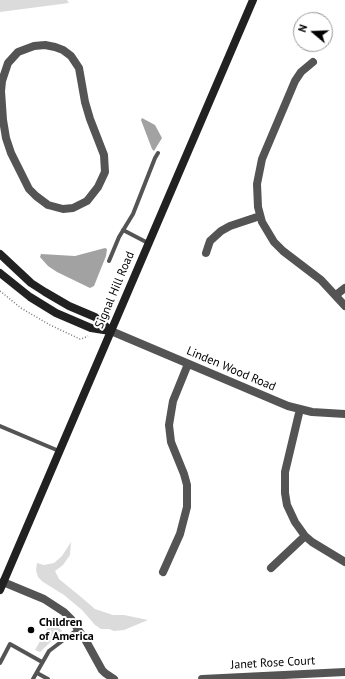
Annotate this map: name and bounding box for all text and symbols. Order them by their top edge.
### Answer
north arrow [293,12,333,52]
text: N [295,23,310,34]
street label: Signal Hill Road [92,249,138,331]
street label: Linden Wood Road [184,344,278,394]
place label: Children of America [39,616,94,644]
marker: Children of America [26,625,36,635]
street label: Janet Rose Court [230,654,316,672]

